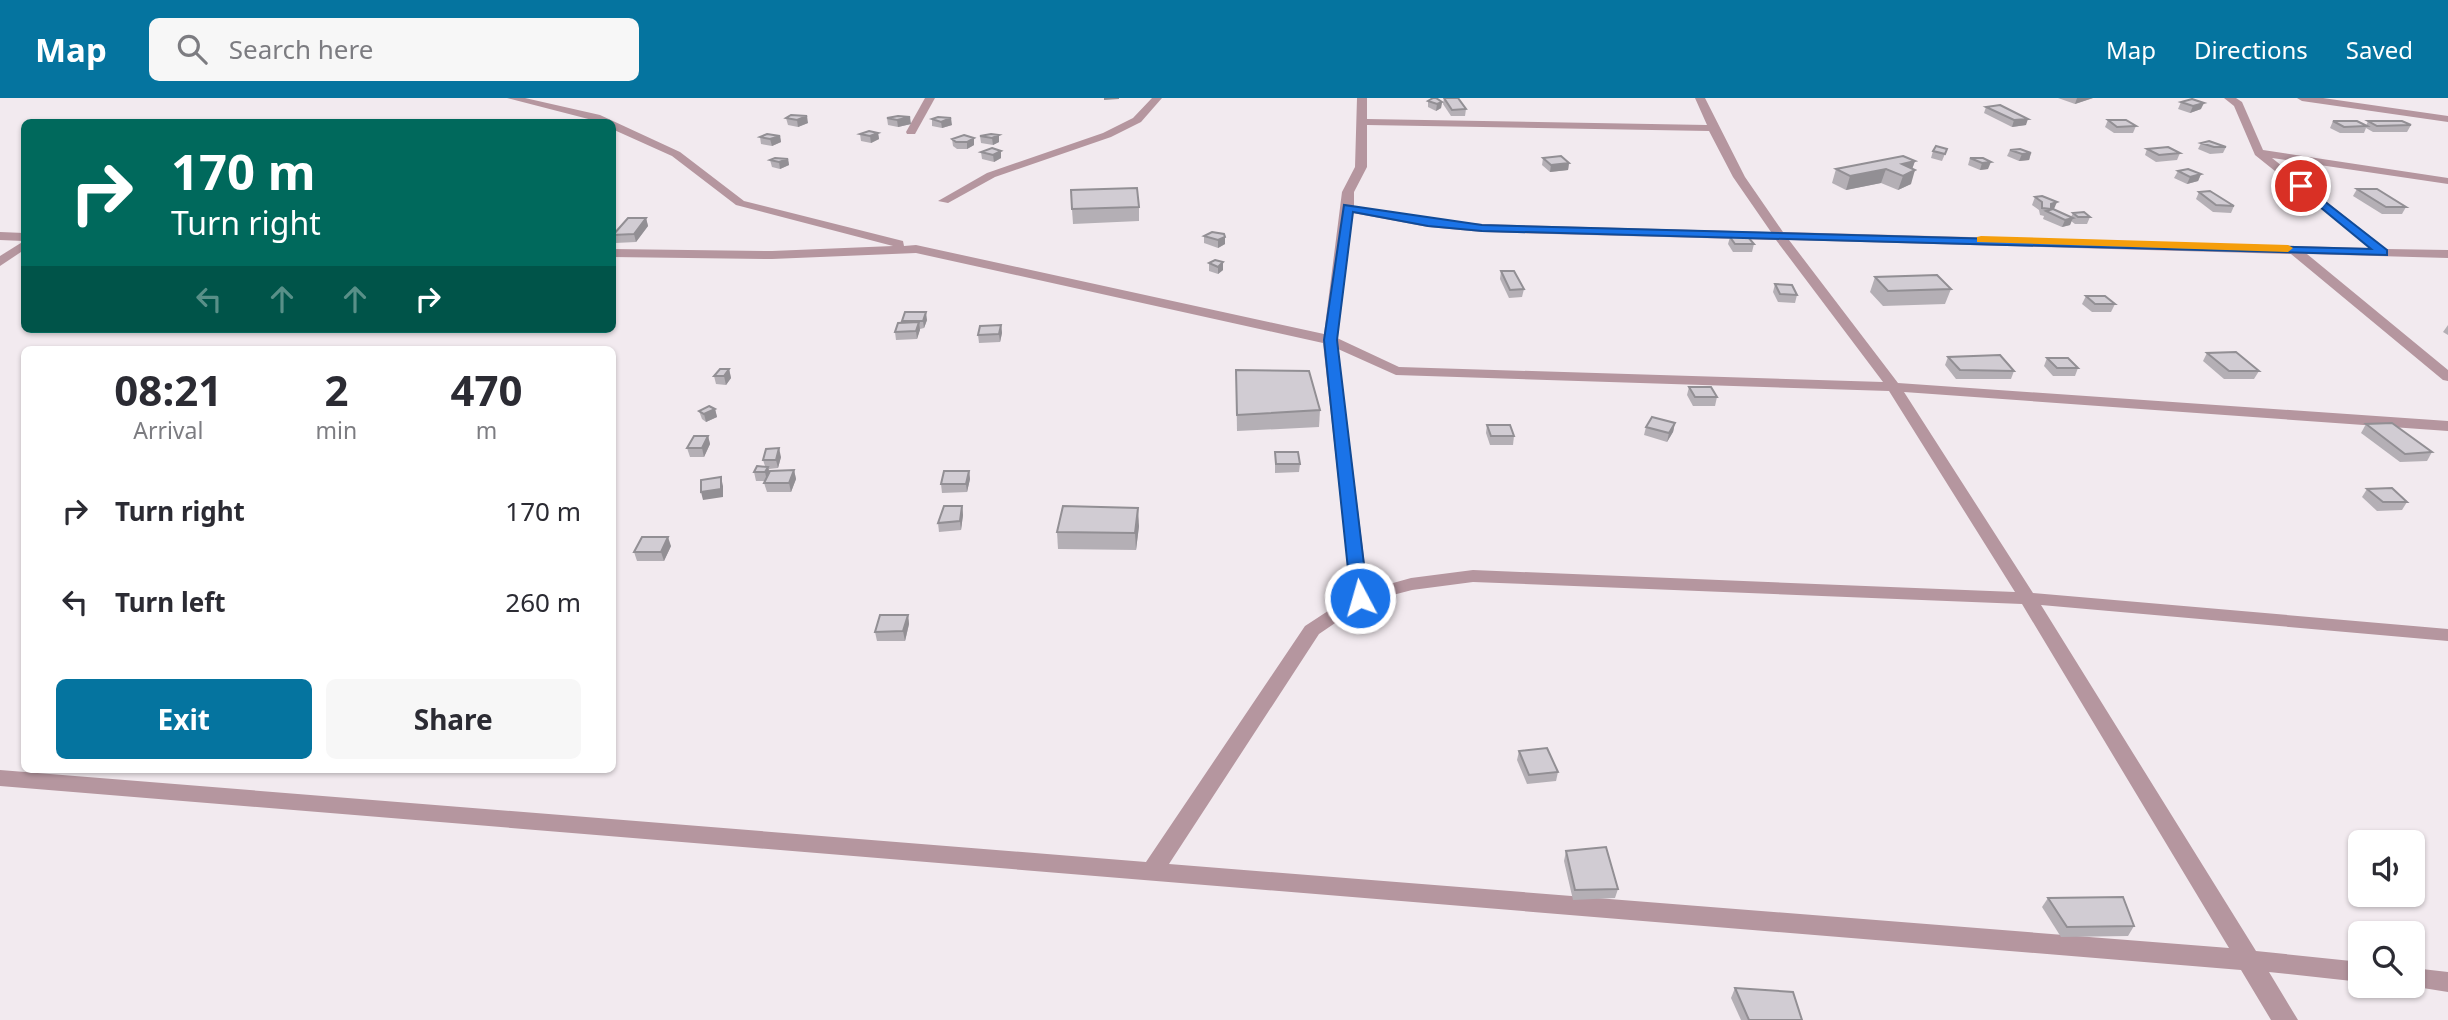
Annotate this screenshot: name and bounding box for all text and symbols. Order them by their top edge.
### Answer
search box [149,18,639,81]
text: Map [35,27,107,72]
icon: search [173,30,211,68]
text: Search here [229,31,373,67]
text: Map [2106,33,2156,66]
text: Directions [2194,33,2308,66]
text: Saved [2346,33,2413,66]
text: 170 m [171,138,316,204]
icon: right [56,147,147,238]
pin [2271,156,2331,216]
icon: arrive [2282,167,2320,205]
text: Turn right [171,201,321,244]
icon: left [190,280,228,318]
icon: ahead [263,280,301,318]
icon: ahead [336,280,374,318]
icon: right [409,280,447,318]
text: 08:21 [114,361,222,418]
text: 2 [324,361,348,418]
text: 470 [451,361,523,418]
text: Arrival [133,414,203,446]
text: min [316,414,357,446]
text: m [476,414,497,446]
icon: right [56,492,94,530]
text: Turn right [115,493,245,529]
text: 170 m [505,493,581,529]
position arrow [1323,561,1397,635]
icon: left [56,583,94,621]
text: Turn left [115,584,226,620]
text: 260 m [505,584,581,620]
button: Exit [56,679,312,759]
button: Share [326,679,581,759]
map controls [2348,830,2425,998]
button: sound [2348,830,2425,907]
button: search [2348,921,2425,998]

